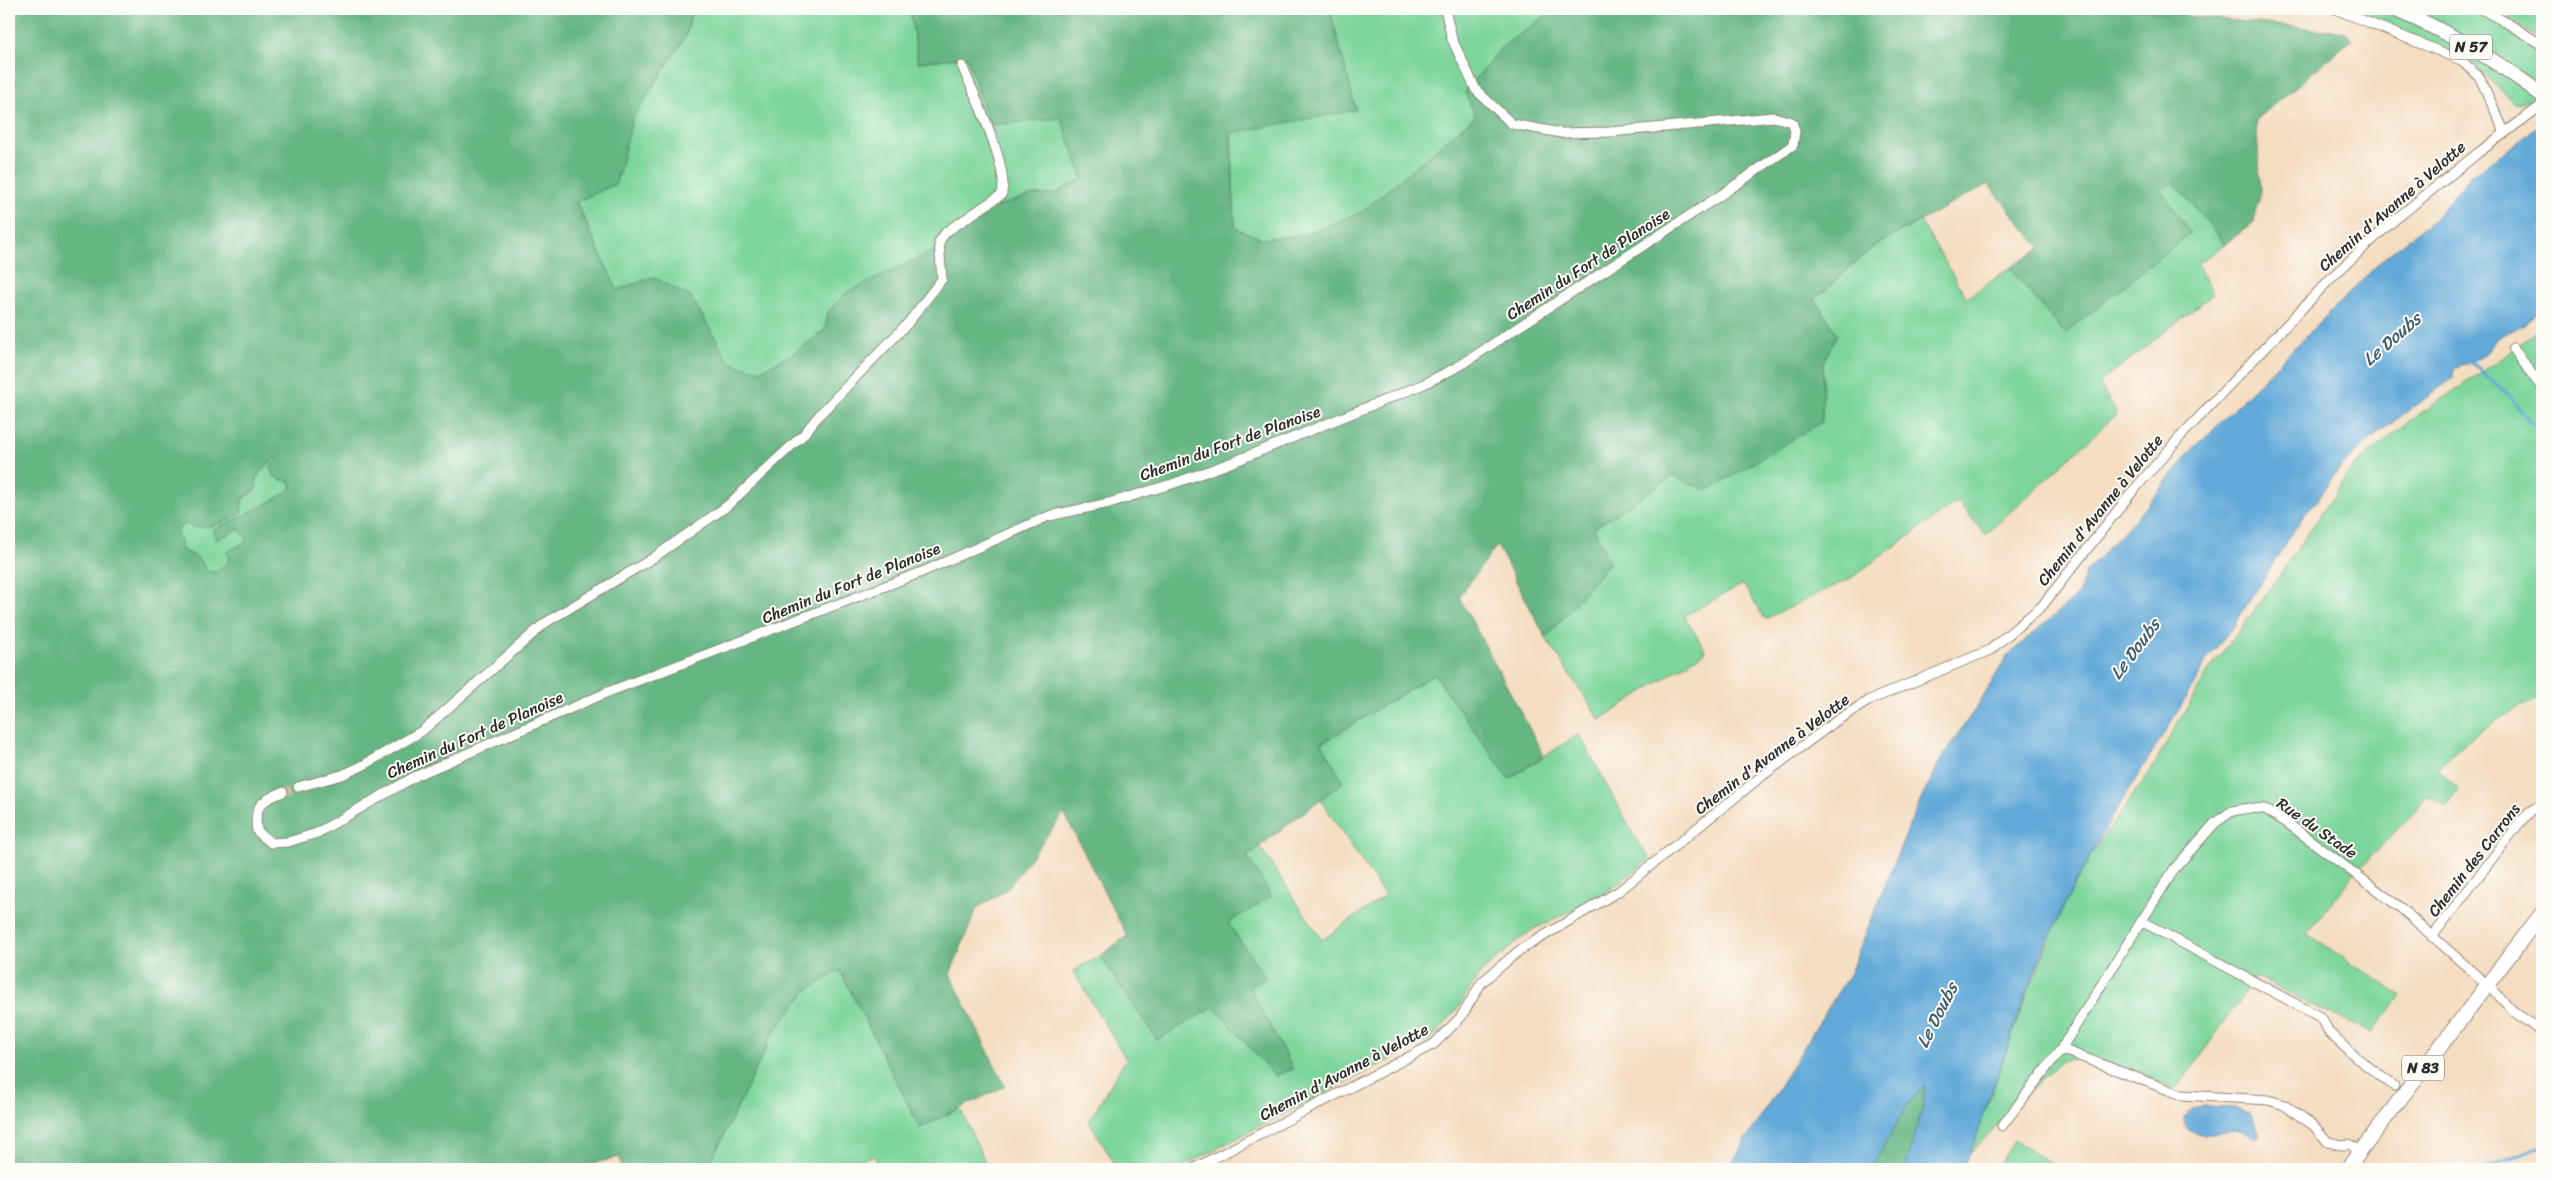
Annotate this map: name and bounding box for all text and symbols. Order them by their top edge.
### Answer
road number: N 57 [2450,34,2492,60]
street label: Chemin d'Avanne à Velotte [2311,133,2473,279]
street label: Chemin du Fort de Planoise [1500,200,1676,328]
water label: Le Doubs [2355,303,2430,374]
street label: Chemin du Fort de Planoise [1135,397,1325,489]
street label: Chemin d'Avanne à Velotte [2029,428,2171,592]
street label: Chemin du Fort de Planoise [757,534,945,632]
water label: Le Doubs [2101,610,2170,687]
street label: Chemin du Fort de Planoise [382,683,568,787]
street label: Chemin d'Avanne à Velotte [1688,686,1856,822]
street label: Rue du Stade [2270,789,2364,867]
street label: Chemin des Carrons [2420,796,2528,923]
water label: Le Doubs [1907,975,1968,1053]
street label: Chemin d'Avanne à Velotte [1254,1015,1434,1129]
road number: N 83 [2402,1056,2444,1080]

